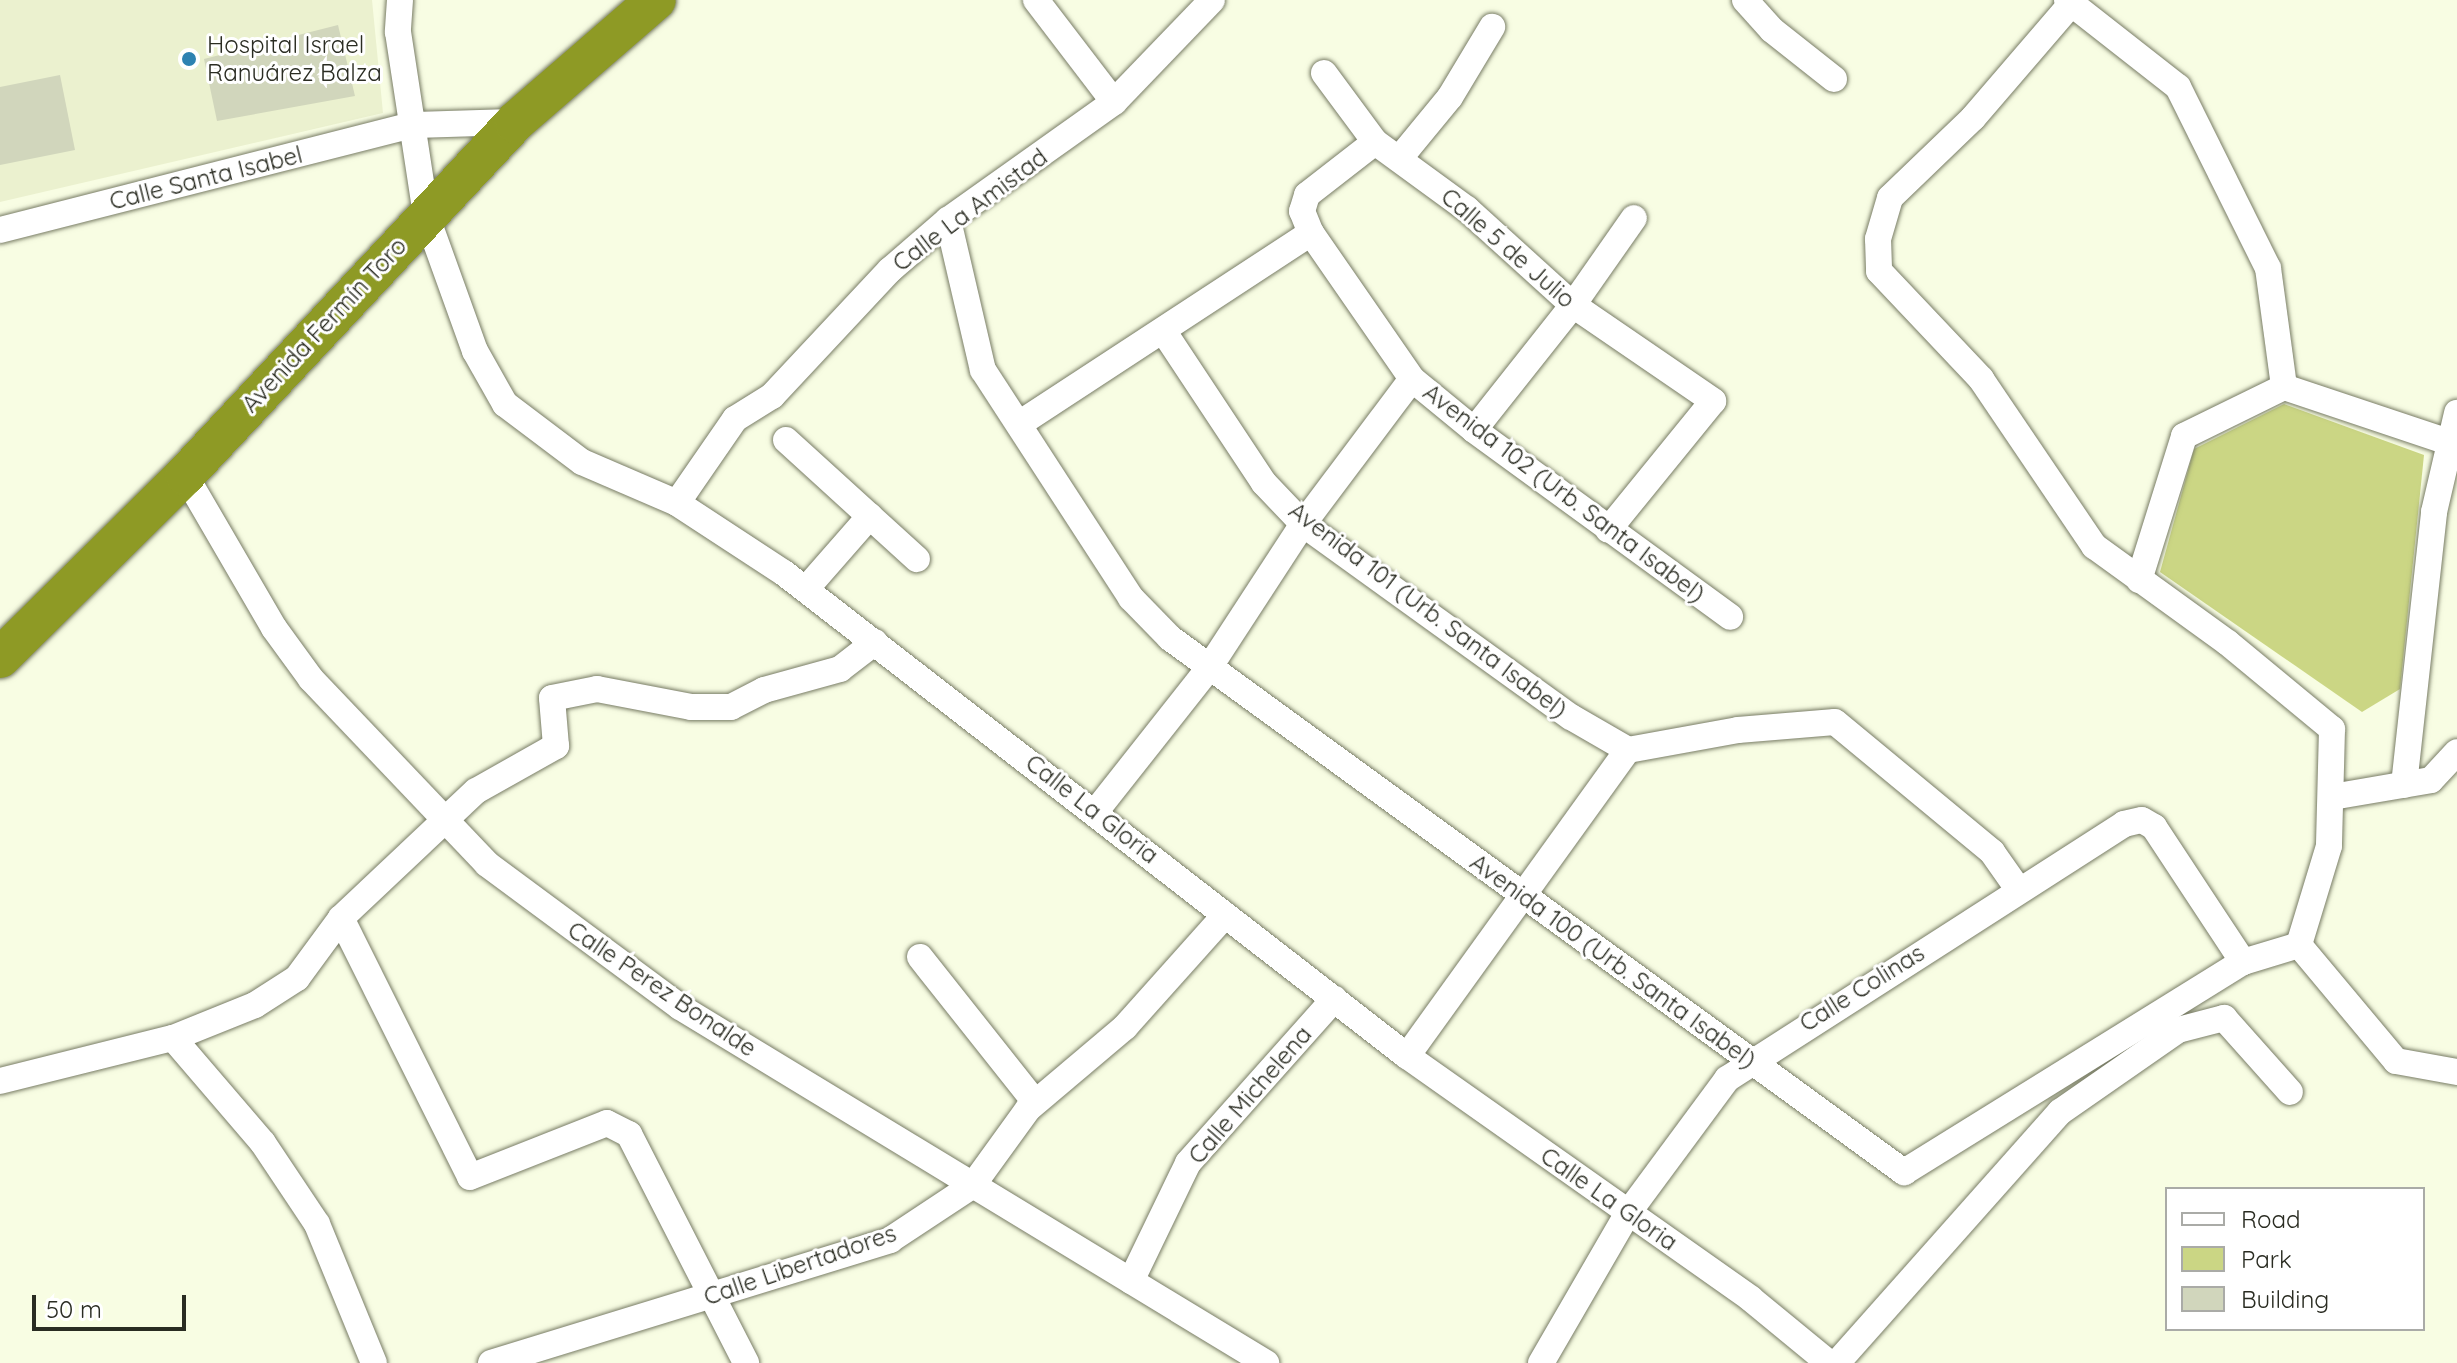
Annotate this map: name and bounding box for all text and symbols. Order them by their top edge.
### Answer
place label: Hospital Israel Ranuárez Balza [207,31,382,87]
marker: Hospital Israel Ranuárez Balza [178,48,200,70]
street label: Calle Santa Isabel [107,140,305,216]
street label: Calle La Amistad [887,143,1053,277]
street label: Calle 5 de Julio [1435,182,1581,314]
street label: Avenida Fermín Toro [236,232,412,418]
street label: Avenida 102 (Urb. Santa Isabel) [1418,378,1710,608]
street label: Avenida 101 (Urb. Santa Isabel) [1283,496,1573,724]
street label: Calle La Gloria [1020,748,1164,870]
street label: Avenida 100 (Urb. Santa Isabel) [1465,848,1761,1074]
street label: Calle Perez Bonalde [562,915,762,1063]
street label: Calle Colinas [1794,938,1930,1038]
street label: Calle Michelena [1182,1020,1318,1170]
street label: Calle La Gloria [1535,1141,1683,1257]
legend [2165,1187,2425,1331]
text: Road [2241,1204,2301,1234]
street label: Calle Libertadores [700,1219,900,1311]
text: Park [2241,1244,2292,1274]
scale bar [36,1279,190,1329]
text: Building [2241,1284,2329,1314]
text: 50 m [46,1294,102,1324]

